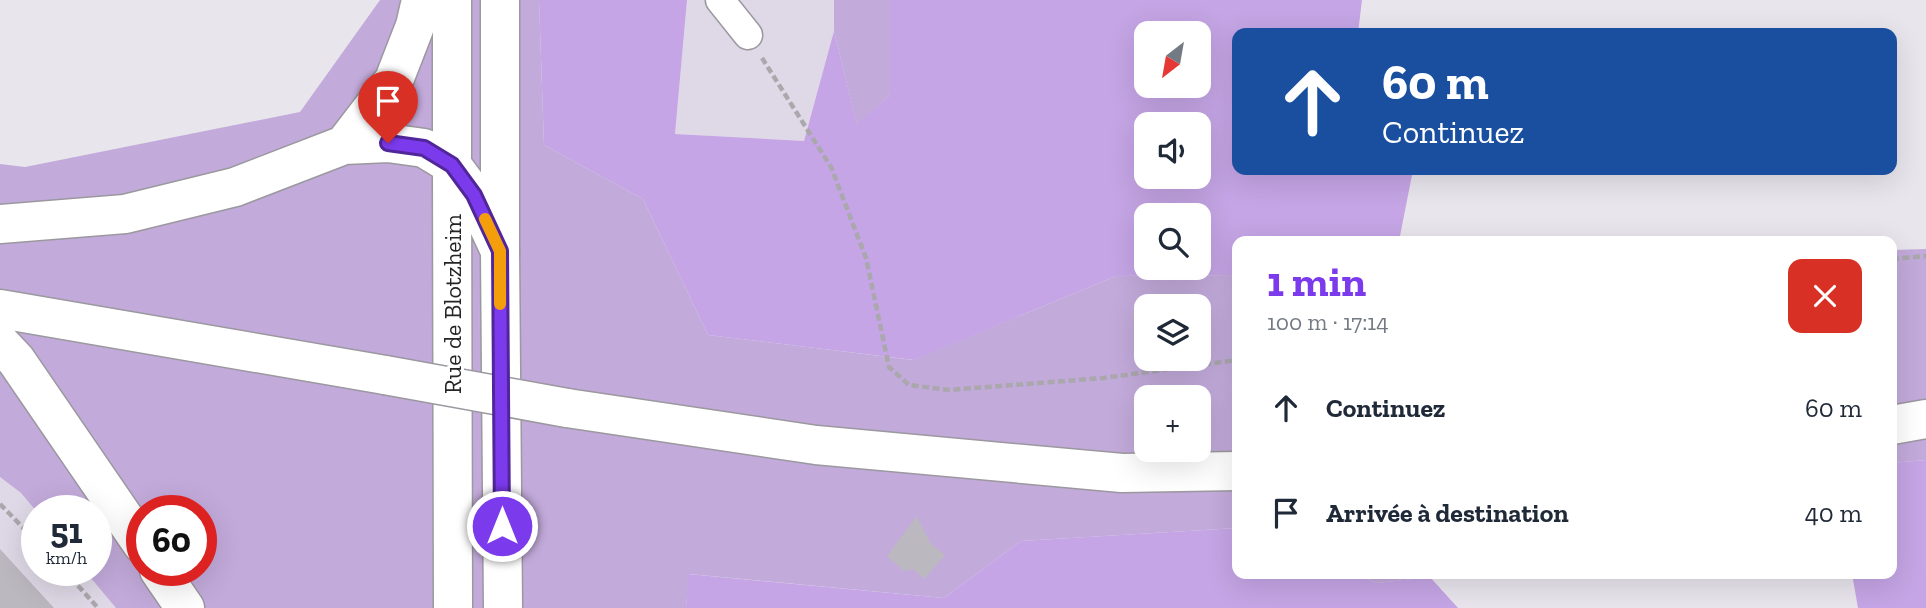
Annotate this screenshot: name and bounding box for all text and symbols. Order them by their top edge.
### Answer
north arrow [1134,21,1211,98]
map controls [1134,21,1211,462]
text: 60 m [1382,53,1489,112]
icon: ahead [1267,56,1358,147]
pin [358,71,418,143]
icon: arrive [369,82,407,120]
button: sound [1134,112,1211,189]
text: Continuez [1382,113,1524,151]
button: search [1134,203,1211,280]
street label: Rue de Blotzheim [438,214,467,394]
text: 1 min [1267,256,1366,307]
button: close [1788,259,1862,333]
button: layers [1134,294,1211,371]
text: 100 m · 17:14 [1267,308,1389,336]
button: + [1134,385,1211,462]
icon: ahead [1267,389,1305,427]
text: Continuez [1326,392,1445,424]
text: 60 m [1805,392,1862,424]
position arrow [465,489,539,563]
icon: arrive [1267,494,1305,532]
speed limit sign: 60 [126,495,217,586]
text: Arrivée à destination [1326,497,1569,529]
text: 40 m [1805,497,1862,529]
text: 51 [50,510,83,552]
text: km/h [46,547,87,569]

